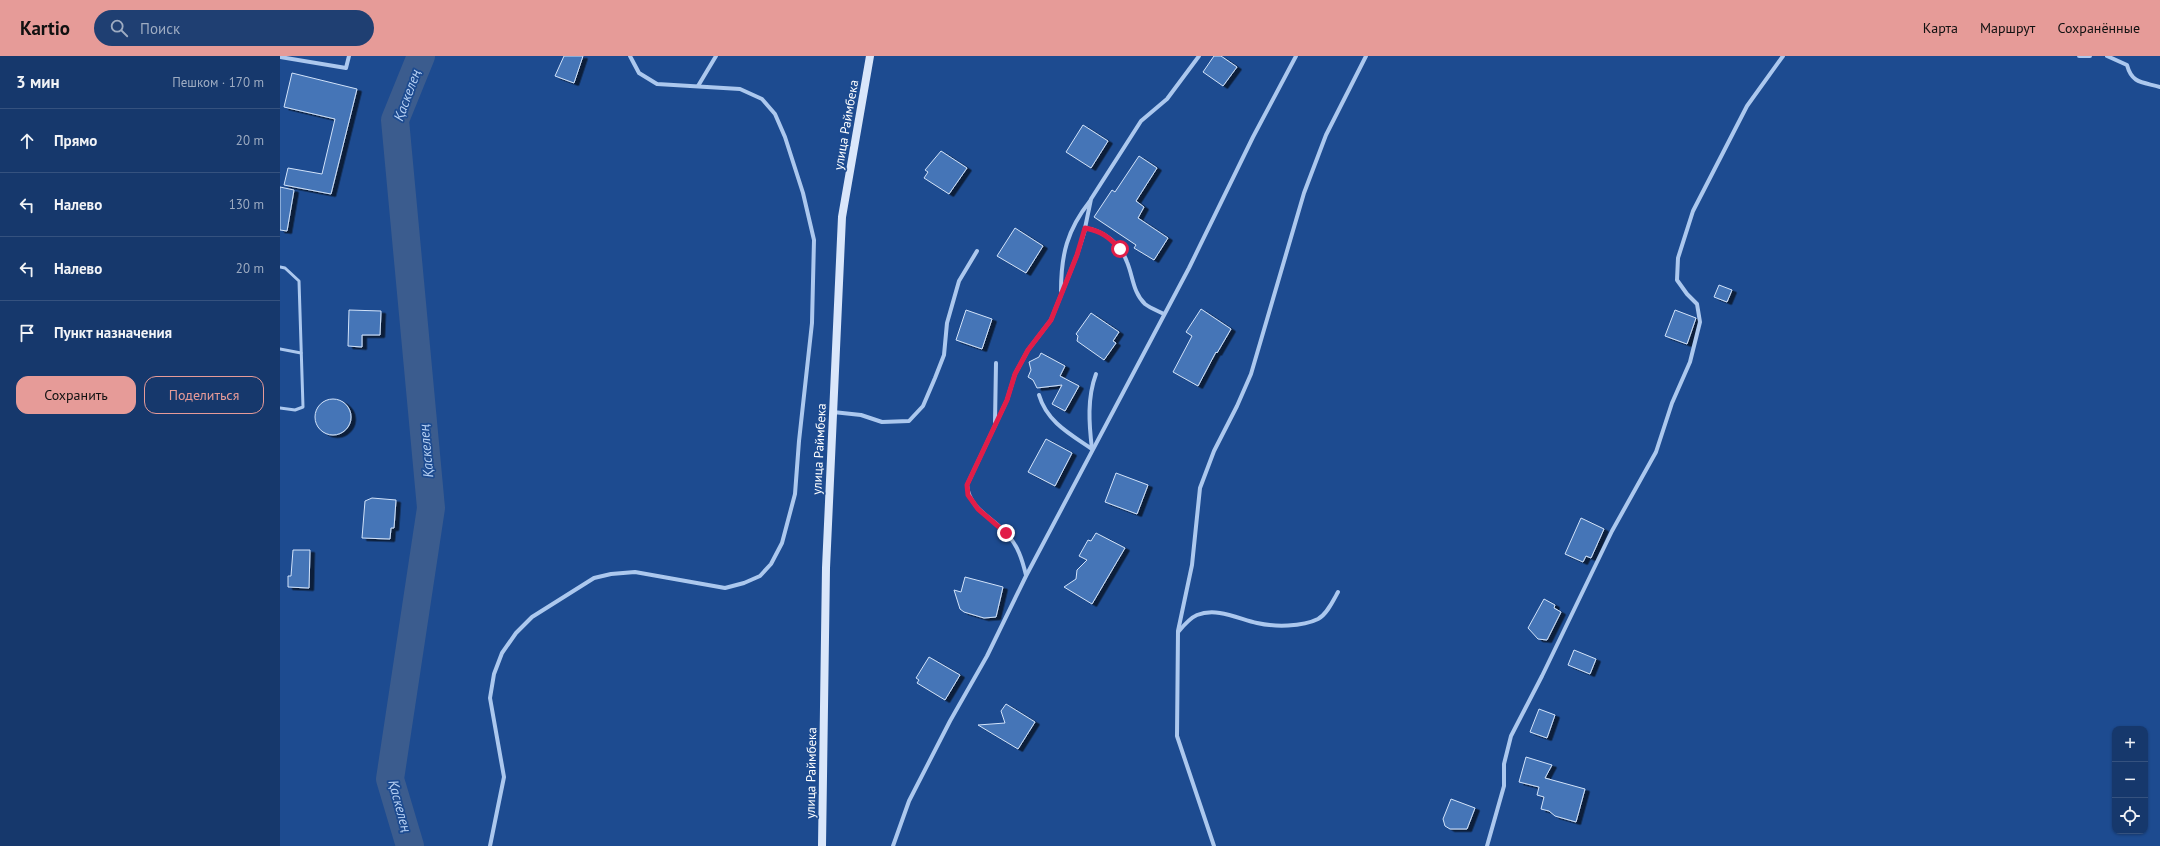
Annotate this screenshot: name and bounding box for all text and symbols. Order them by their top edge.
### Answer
search box [94,10,374,46]
text: Kartio [20,16,70,40]
icon: search [108,17,130,39]
text: Поиск [140,19,180,38]
text: Карта [1923,19,1958,37]
text: Маршрут [1980,19,2035,37]
text: Сохранённые [2057,19,2140,37]
water label: Қаскелең [389,66,425,123]
text: 3 мин [16,71,60,93]
text: Пешком · 170 m [172,74,264,91]
street label: улица Раймбека [830,78,862,172]
icon: ahead [16,130,38,152]
text: Прямо [54,131,97,150]
text: 20 m [236,132,264,149]
icon: left [16,194,38,216]
text: Налево [54,195,102,214]
text: 130 m [229,196,264,213]
route start [1111,240,1129,258]
icon: left [16,258,38,280]
text: Налево [54,259,102,278]
text: 20 m [236,260,264,277]
icon: arrive [16,322,38,344]
text: Пункт назначения [54,323,172,342]
button: Сохранить [16,376,136,414]
button: Поделиться [144,376,264,414]
street label: улица Раймбека [808,403,830,495]
water label: Қаскелең [415,423,437,478]
route end [997,524,1015,542]
map controls [2112,726,2148,834]
button: + [2112,726,2148,762]
street label: улица Раймбека [802,727,820,819]
button: − [2112,762,2148,798]
water label: Қаскелең [384,778,416,835]
button: locate [2112,798,2148,834]

